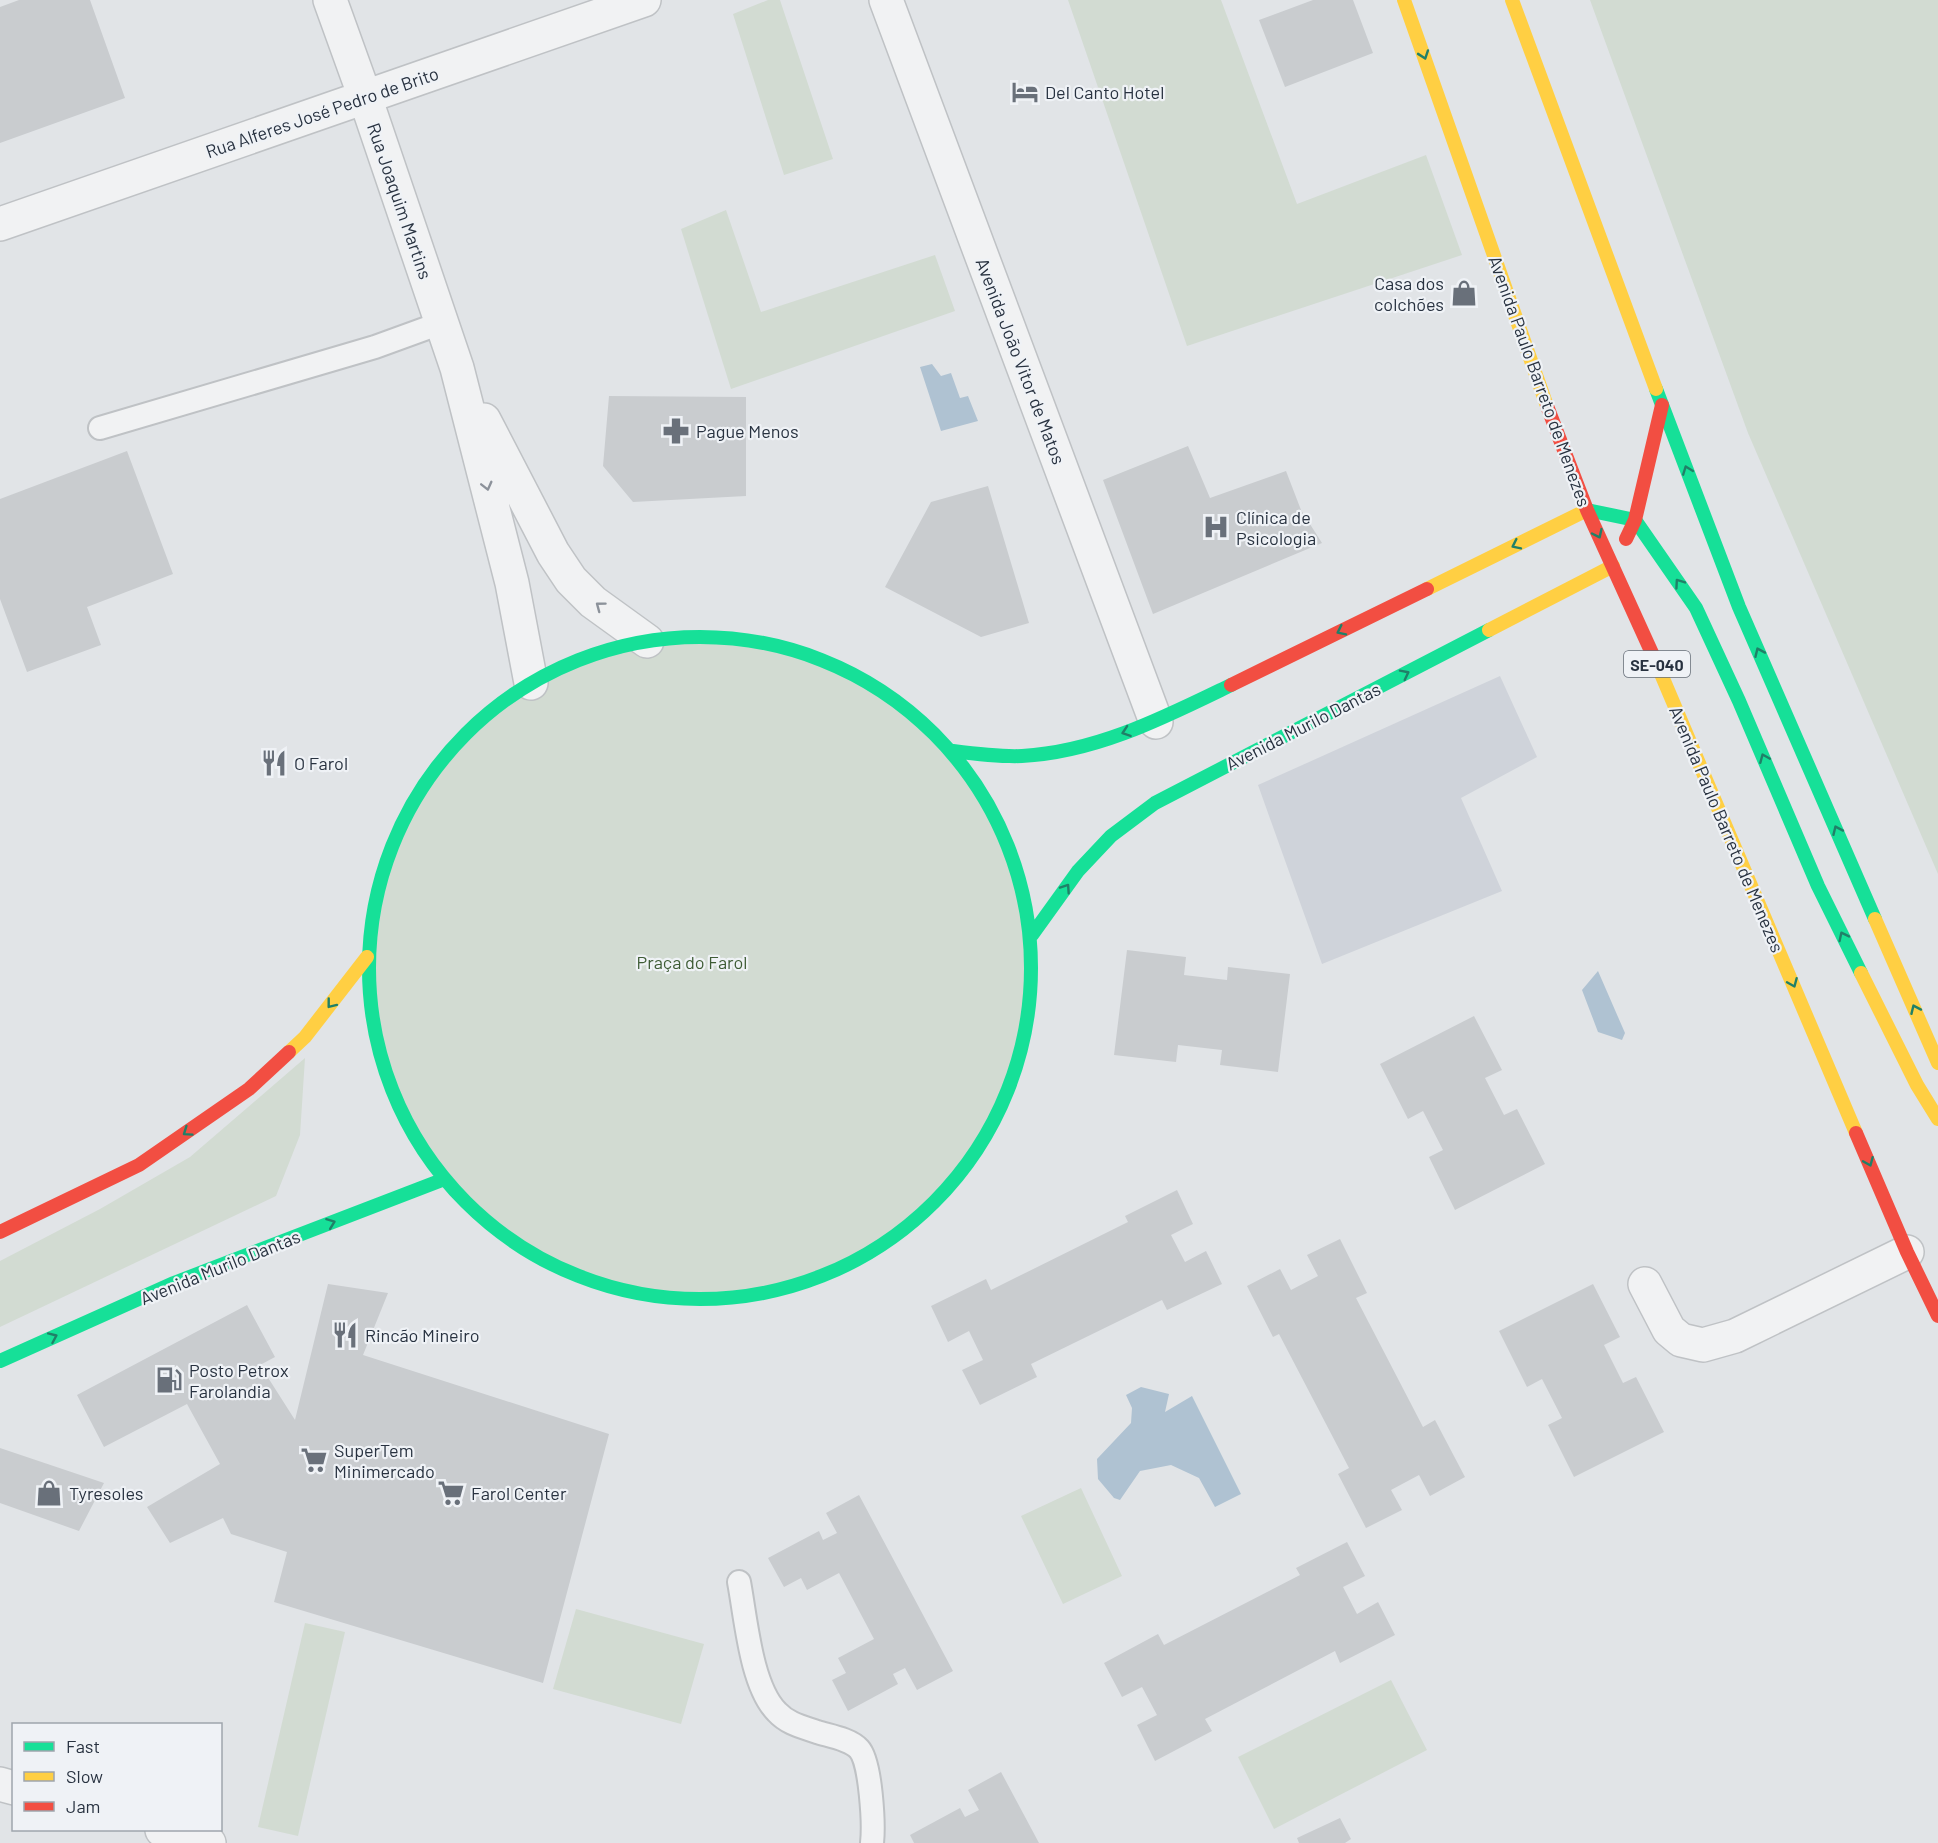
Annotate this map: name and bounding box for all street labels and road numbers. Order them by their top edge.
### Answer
street label: Rua Alferes José Pedro de Brito [203,62,441,162]
street label: Rua Joaquim Martins [363,120,437,282]
street label: Avenida Paulo Barreto de Menezes [1484,253,1596,509]
street label: Avenida João Vitor de Matos [971,255,1071,467]
road number: SE-040 [1624,651,1690,677]
street label: Avenida Murilo Dantas [1222,677,1384,775]
street label: Avenida Paulo Barreto de Menezes [1665,703,1789,955]
street label: Avenida Murilo Dantas [137,1225,303,1309]

